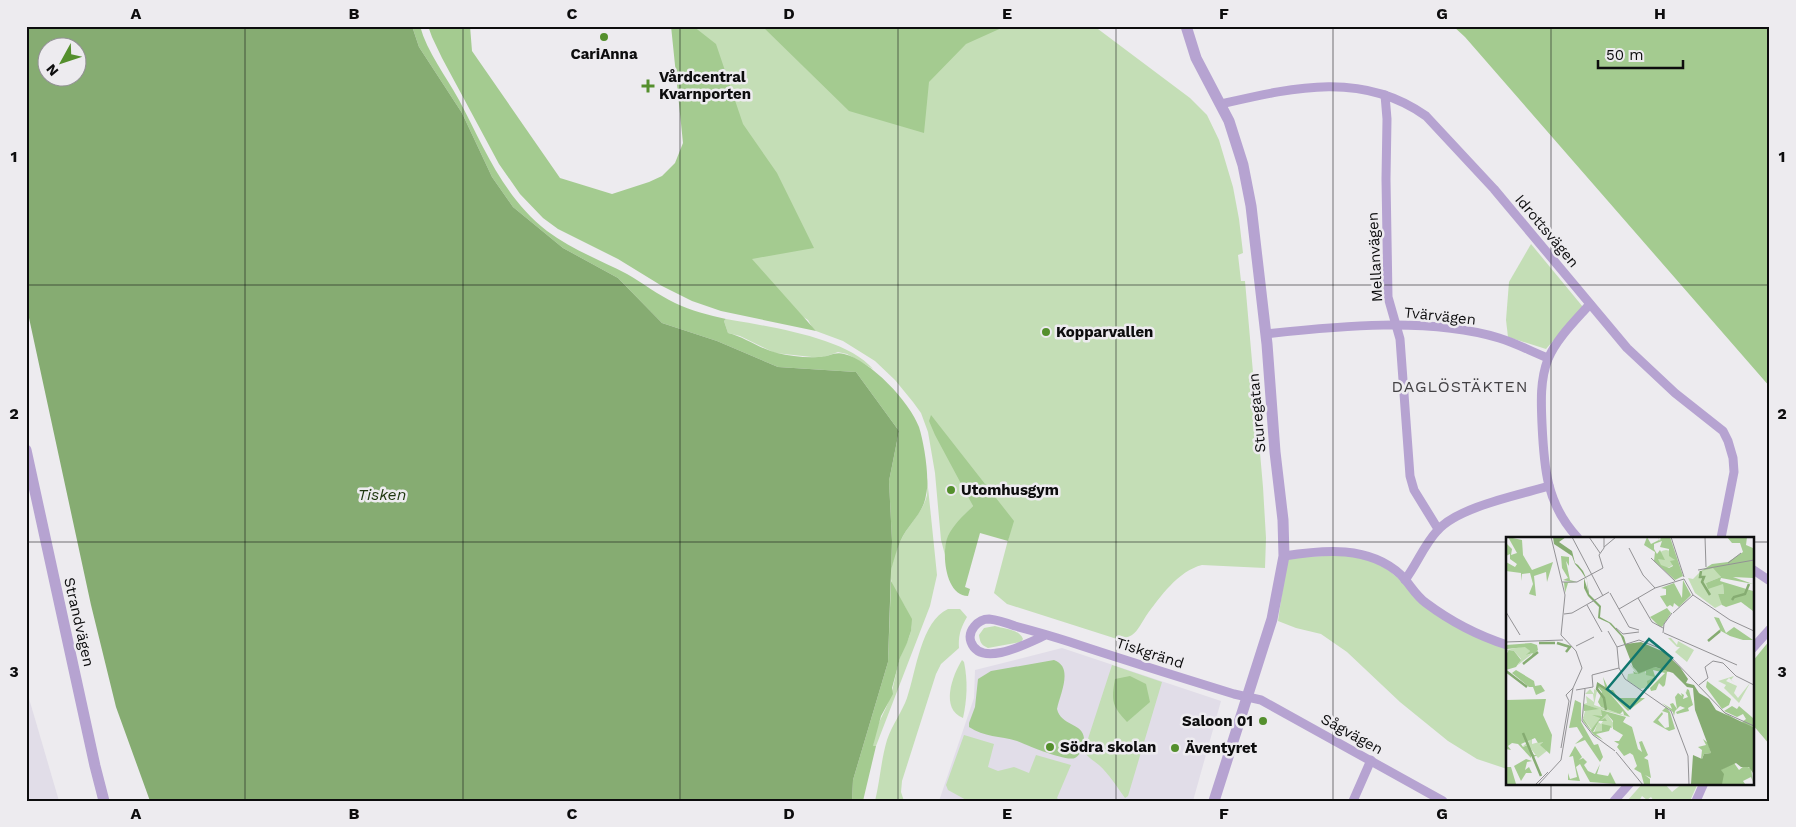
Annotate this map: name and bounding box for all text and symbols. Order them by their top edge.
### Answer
text: A [131,4,142,23]
text: B [349,4,360,23]
text: C [567,4,578,23]
text: D [783,4,795,23]
text: E [1002,4,1012,23]
text: F [1219,4,1229,23]
text: G [1436,4,1448,23]
text: H [1654,4,1666,23]
marker: CariAnna [598,31,610,43]
north arrow [38,38,88,88]
scale bar [1598,38,1684,70]
place label: CariAnna [570,45,638,63]
text: 50 m [1606,46,1643,64]
text: N [43,61,62,79]
place label: Vårdcentral Kvarnporten [659,68,751,103]
marker: Vårdcentral Kvarnporten [641,79,655,93]
text: 1 [11,147,17,166]
text: 1 [1779,147,1785,166]
street label: Idrottsvägen [1511,191,1583,271]
street label: Mellanvägen [1364,212,1386,302]
street label: Tvärvägen [1403,303,1477,329]
place label: Kopparvallen [1056,323,1153,341]
marker: Kopparvallen [1040,326,1052,338]
street label: Sturegatan [1245,372,1269,454]
district label: DAGLÖSTÄKTEN [1392,377,1528,396]
text: 2 [9,404,19,423]
text: 2 [1777,404,1787,423]
place label: Utomhusgym [961,481,1059,499]
marker: Utomhusgym [945,484,957,496]
water label: Tisken [358,485,406,504]
inset map [1506,537,1754,784]
street label: Strandvägen [60,576,98,668]
street label: Tiskgränd [1114,634,1186,672]
text: 3 [9,662,19,681]
text: 3 [1777,662,1787,681]
street label: Sågvägen [1318,710,1386,758]
place label: Saloon 01 [1182,712,1253,730]
marker: Saloon 01 [1257,715,1269,727]
place label: Södra skolan [1060,738,1156,756]
place label: Äventyret [1185,739,1258,757]
marker: Södra skolan [1044,741,1056,753]
marker: Äventyret [1169,742,1181,754]
text: A [131,804,142,823]
text: B [349,804,360,823]
text: C [567,804,578,823]
text: D [783,804,795,823]
text: E [1002,804,1012,823]
text: F [1219,804,1229,823]
text: G [1436,804,1448,823]
text: H [1654,804,1666,823]

